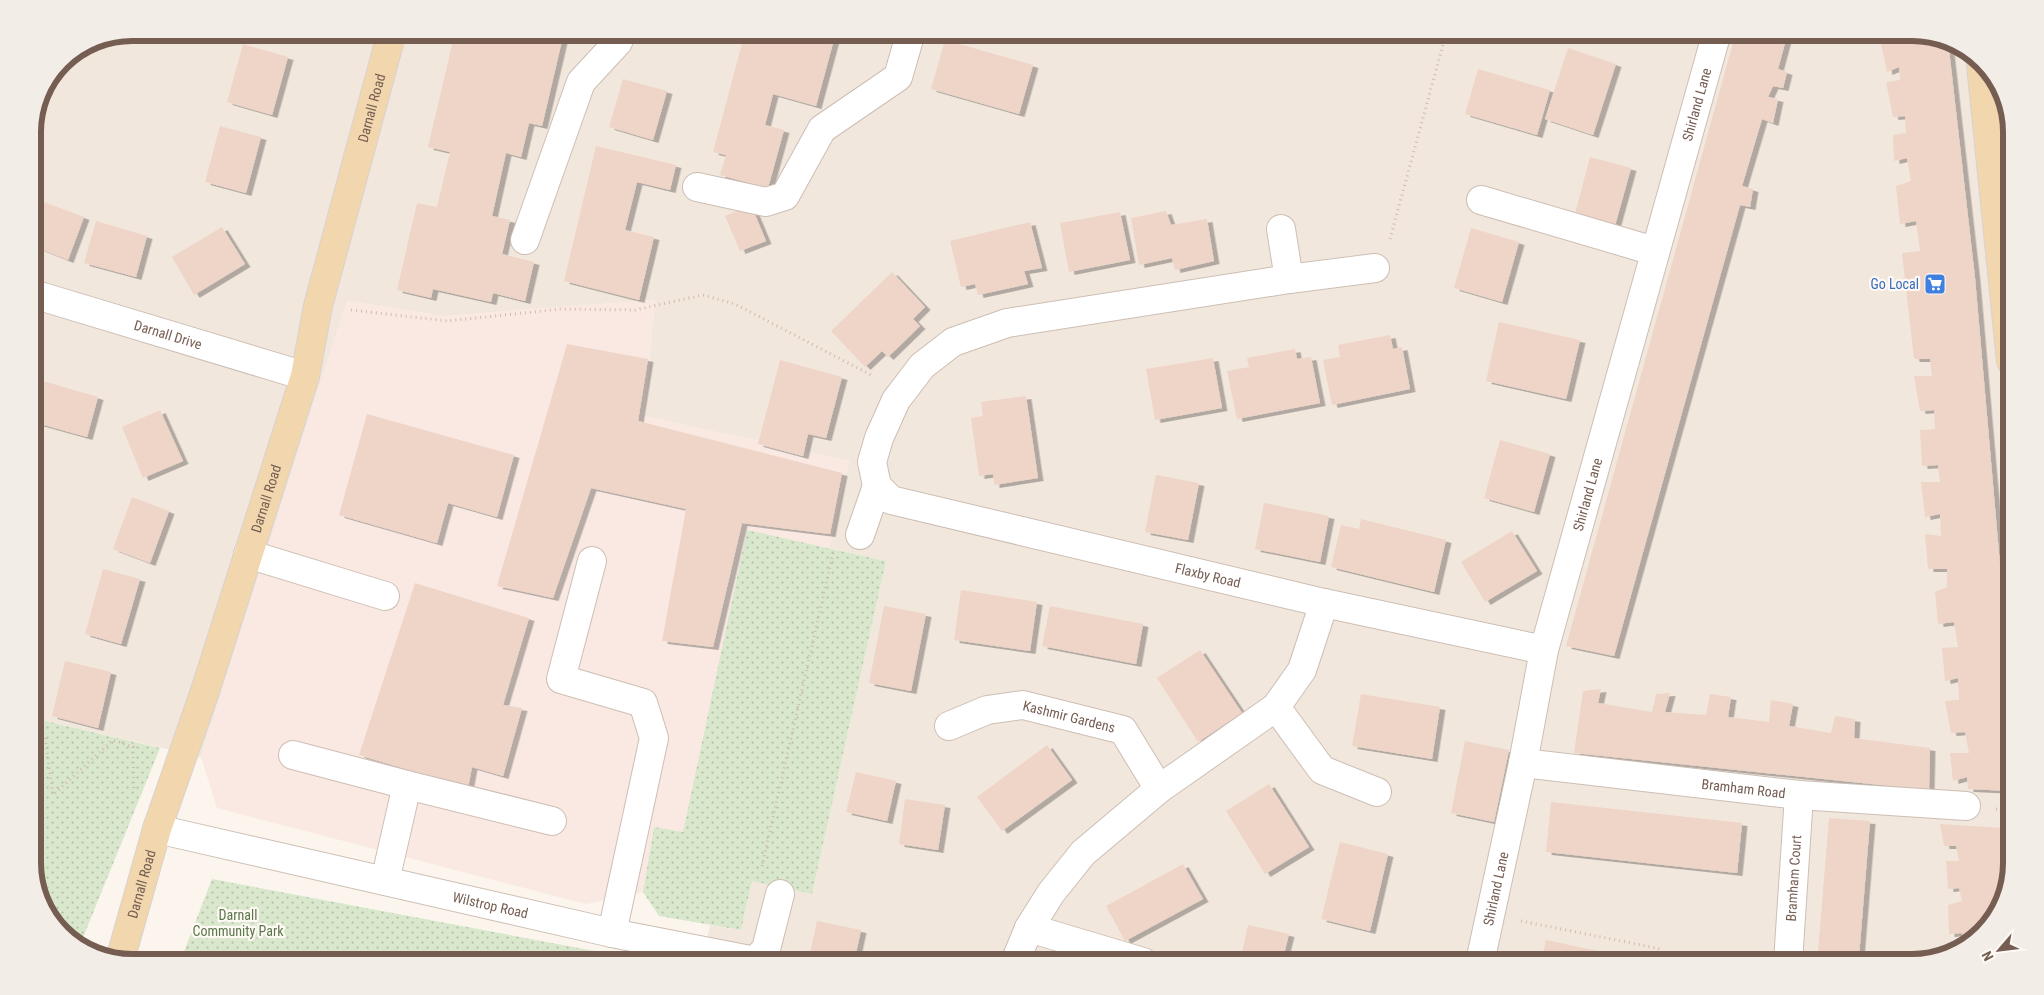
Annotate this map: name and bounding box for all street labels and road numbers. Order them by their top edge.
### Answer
street label: Shirland Lane [1679,66,1715,143]
street label: Darnall Road [355,72,388,144]
street label: Darnall Drive [132,317,204,353]
street label: Shirland Lane [1570,456,1605,533]
street label: Darnall Road [248,463,284,535]
street label: Flaxby Road [1173,560,1242,591]
street label: Kashmir Gardens [1021,697,1117,736]
street label: Bramham Road [1701,776,1786,801]
street label: Bramham Court [1783,834,1804,922]
street label: Darnall Road [124,848,159,920]
street label: Shirland Lane [1480,850,1512,927]
street label: Wilstrop Road [451,889,530,922]

